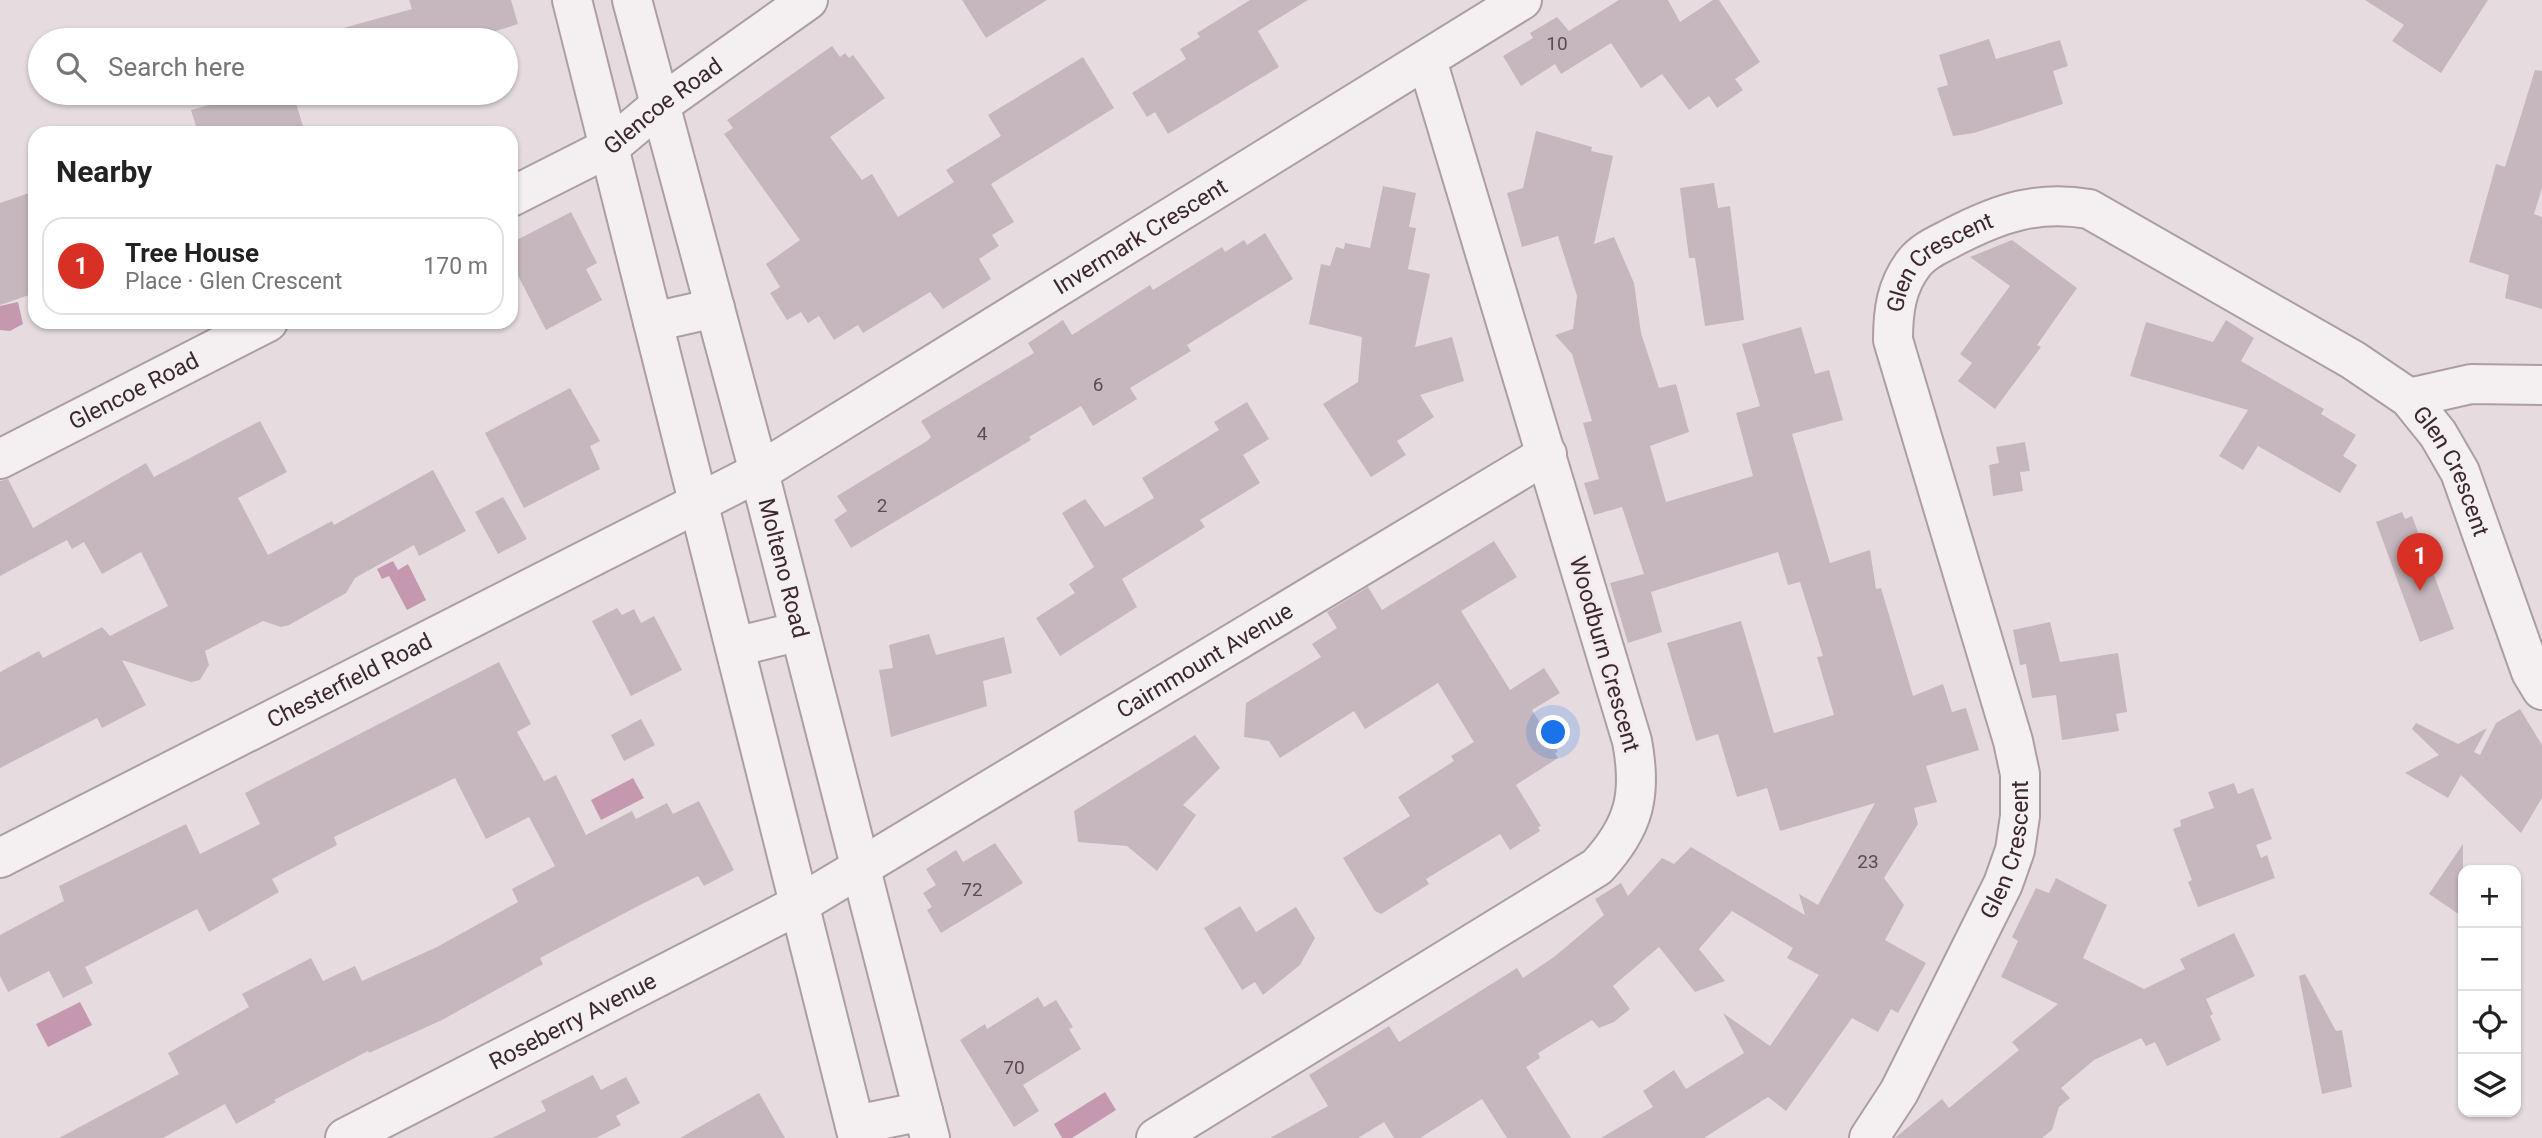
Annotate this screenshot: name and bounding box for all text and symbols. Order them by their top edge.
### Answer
search box [28,28,518,105]
house number: 10 [1546,32,1568,55]
icon: search [52,48,90,86]
text: Search here [108,52,245,82]
street label: Glencoe Road [599,52,728,160]
text: Nearby [56,154,152,189]
street label: Invermark Crescent [1049,173,1232,300]
street label: Glen Crescent [1882,207,1997,314]
text: Tree House [125,238,259,268]
text: 1 [74,253,88,280]
text: 170 m [423,253,488,280]
text: Place · Glen Crescent [125,268,342,295]
street label: Glencoe Road [64,347,203,436]
house number: 6 [1093,373,1103,396]
street label: Glen Crescent [2407,401,2495,540]
house number: 4 [977,422,988,445]
house number: 2 [877,494,887,517]
street label: Molteno Road [752,496,814,641]
pin: 1 [2397,533,2443,591]
street label: Woodburn Crescent [1564,553,1645,755]
street label: Cairnmount Avenue [1112,597,1298,724]
street label: Chesterfield Road [263,628,437,734]
your location [1536,715,1570,749]
street label: Glen Crescent [1975,780,2034,923]
house number: 23 [1857,850,1879,873]
map controls [2458,865,2521,1117]
button: + [2458,865,2521,928]
house number: 72 [961,878,983,901]
button: − [2458,928,2521,991]
street label: Roseberry Avenue [485,967,661,1075]
button: locate [2458,991,2521,1054]
button: layers [2458,1054,2521,1117]
house number: 70 [1003,1056,1025,1079]

